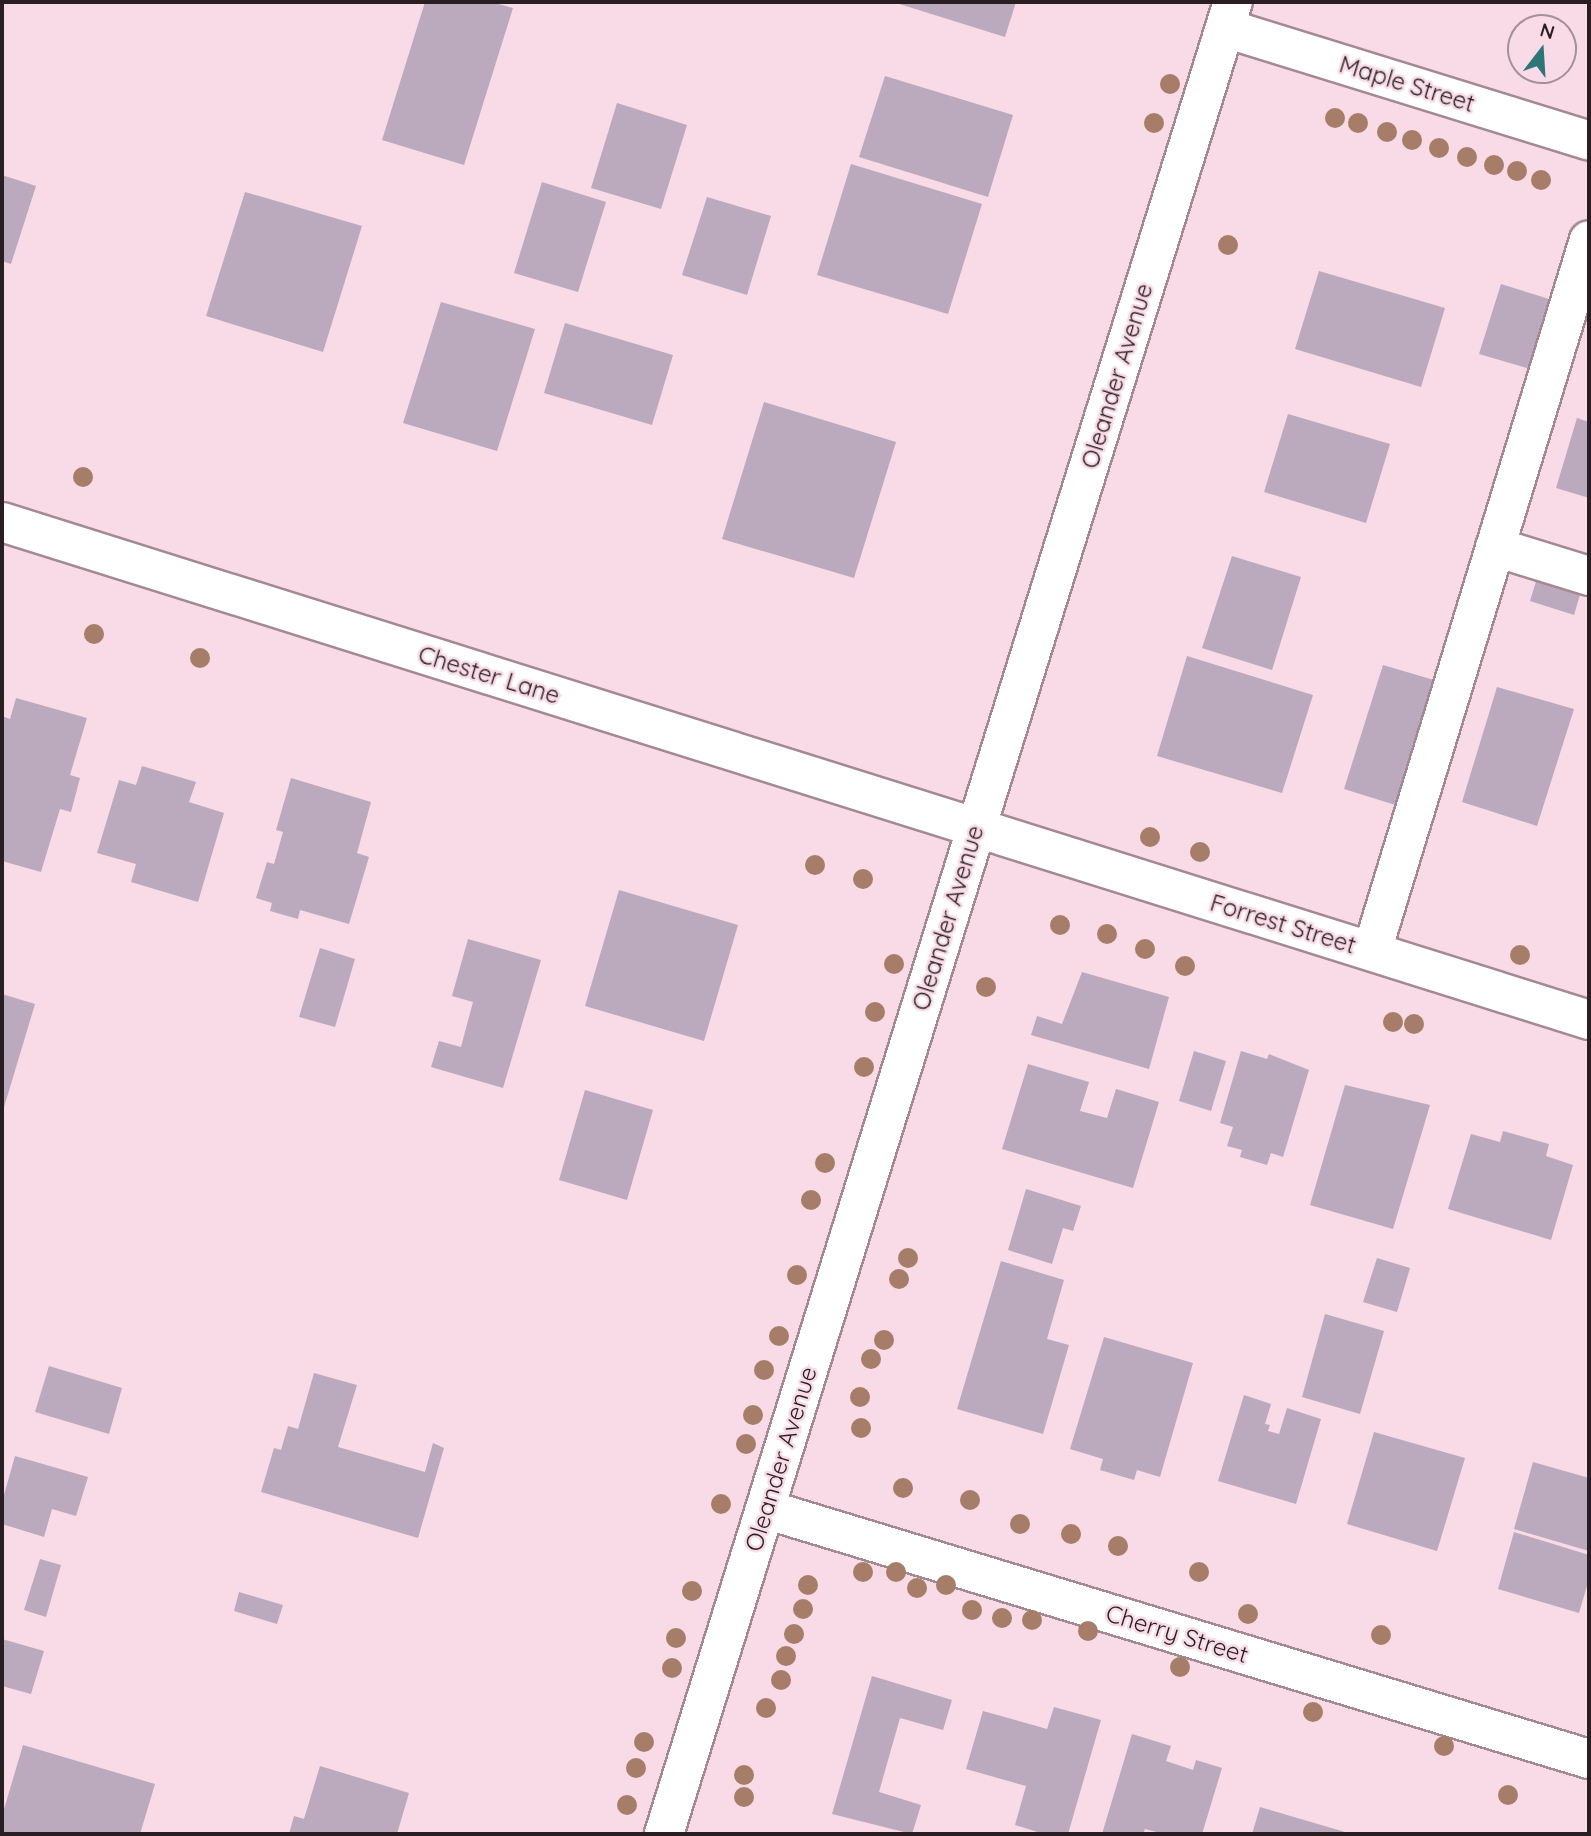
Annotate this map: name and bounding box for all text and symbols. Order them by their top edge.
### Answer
north arrow [1507,14,1577,84]
text: N [1537,17,1558,44]
street label: Maple Street [1336,50,1478,118]
street label: Oleander Avenue [1075,280,1159,472]
street label: Chester Lane [415,640,563,710]
street label: Oleander Avenue [906,822,990,1014]
street label: Forrest Street [1207,888,1359,960]
street label: Oleander Avenue [739,1363,823,1555]
street label: Cherry Street [1102,1599,1252,1669]

